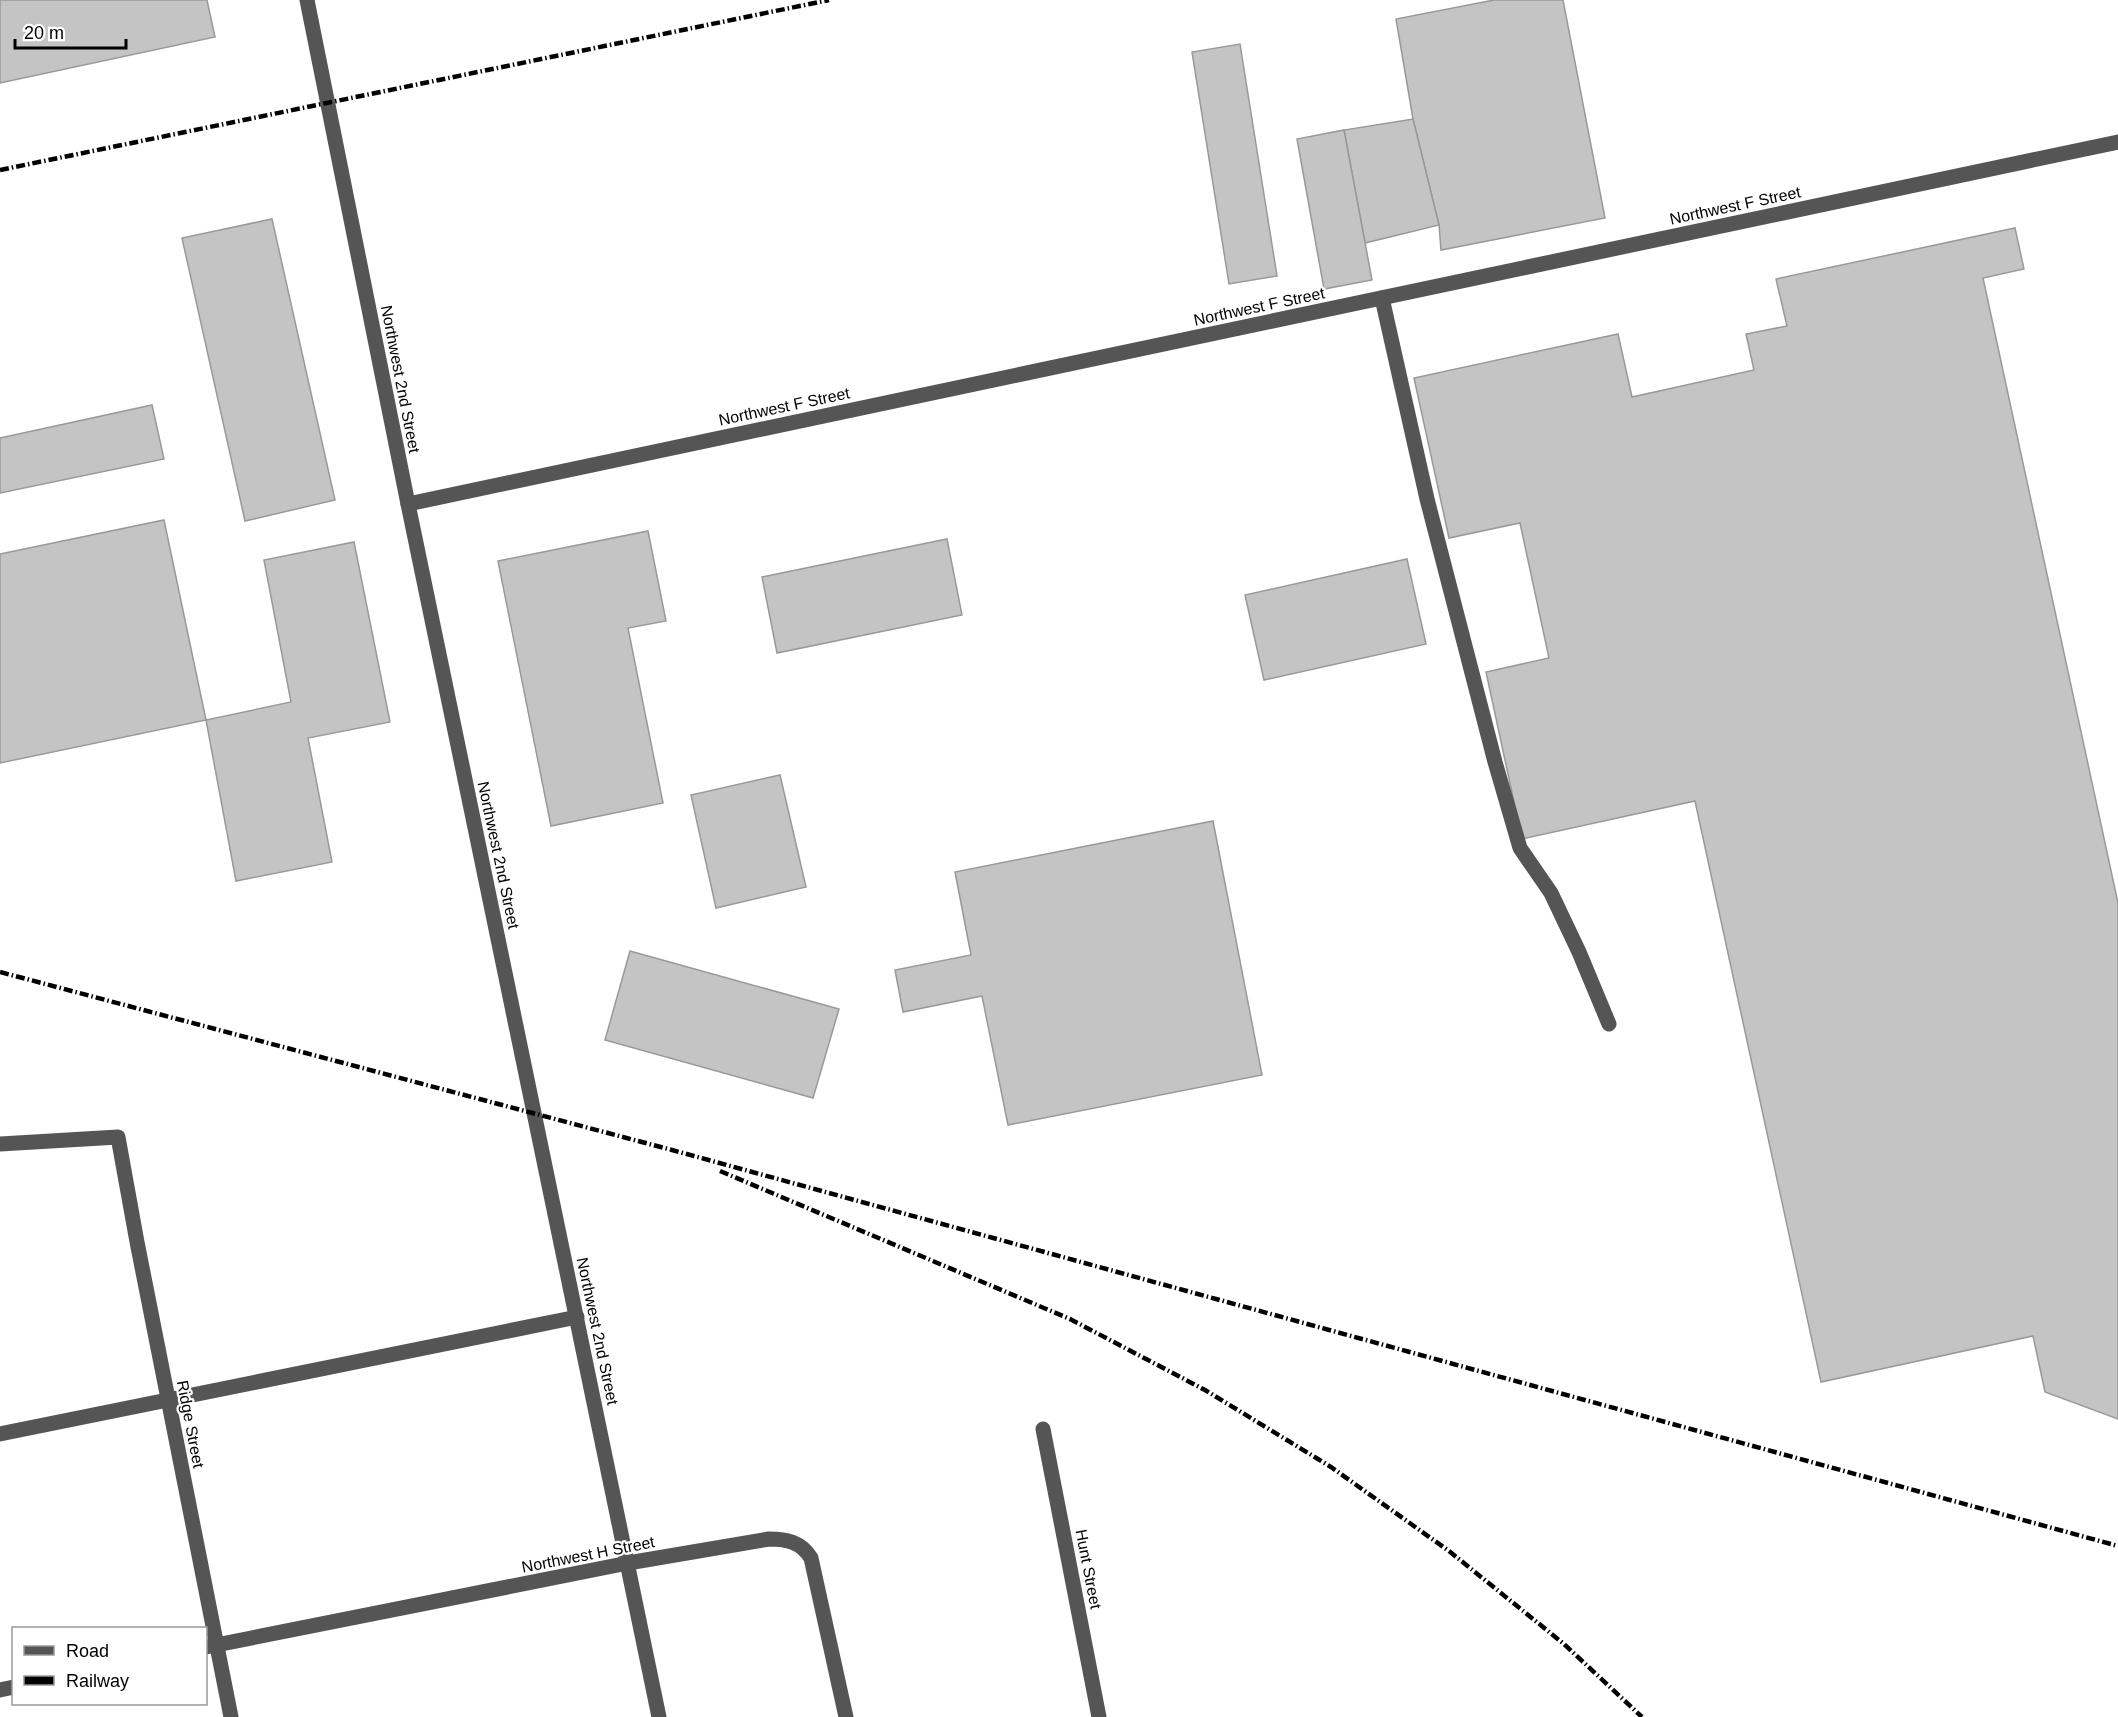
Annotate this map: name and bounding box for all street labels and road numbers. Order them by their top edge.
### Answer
street label: Northwest F Street [1668,183,1803,228]
street label: Northwest F Street [1192,284,1327,329]
street label: Northwest 2nd Street [378,304,423,455]
street label: Northwest F Street [717,384,852,429]
street label: Northwest 2nd Street [475,780,523,931]
street label: Northwest 2nd Street [574,1256,622,1407]
street label: Ridge Street [174,1379,207,1470]
street label: Hunt Street [1072,1528,1105,1611]
street label: Northwest H Street [520,1533,657,1576]

